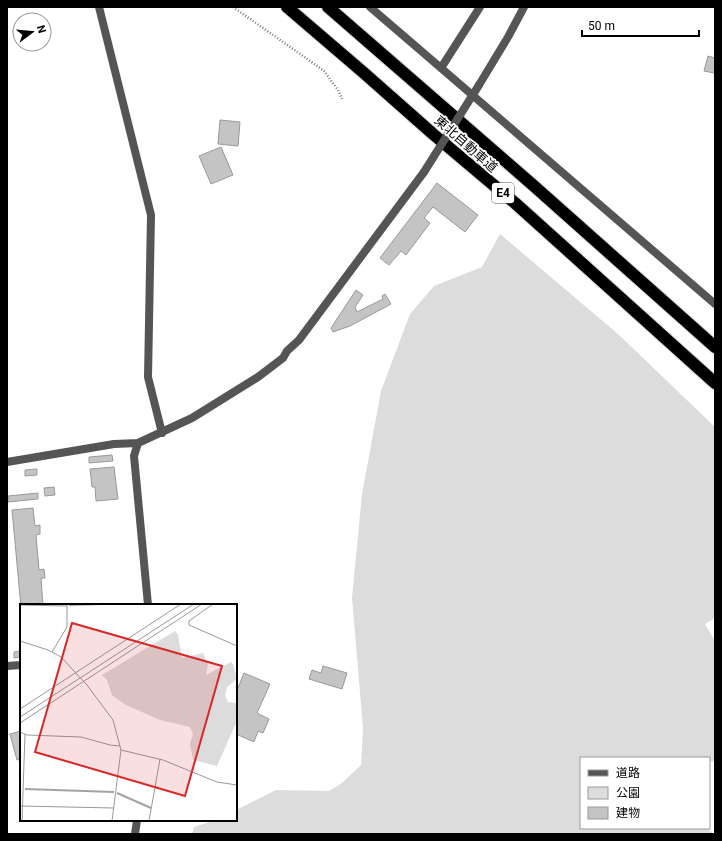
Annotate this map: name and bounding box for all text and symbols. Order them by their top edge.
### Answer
north arrow [12,12,52,52]
scale bar [582,12,699,38]
text: 50 m [588,19,615,33]
text: N [34,24,49,35]
street label: 東北自動車道 [432,113,500,175]
road number: E4 [492,183,514,203]
inset map [20,604,237,821]
legend [580,757,710,829]
text: 道路 [616,766,640,780]
text: 公園 [616,786,640,800]
text: 建物 [616,806,640,820]

